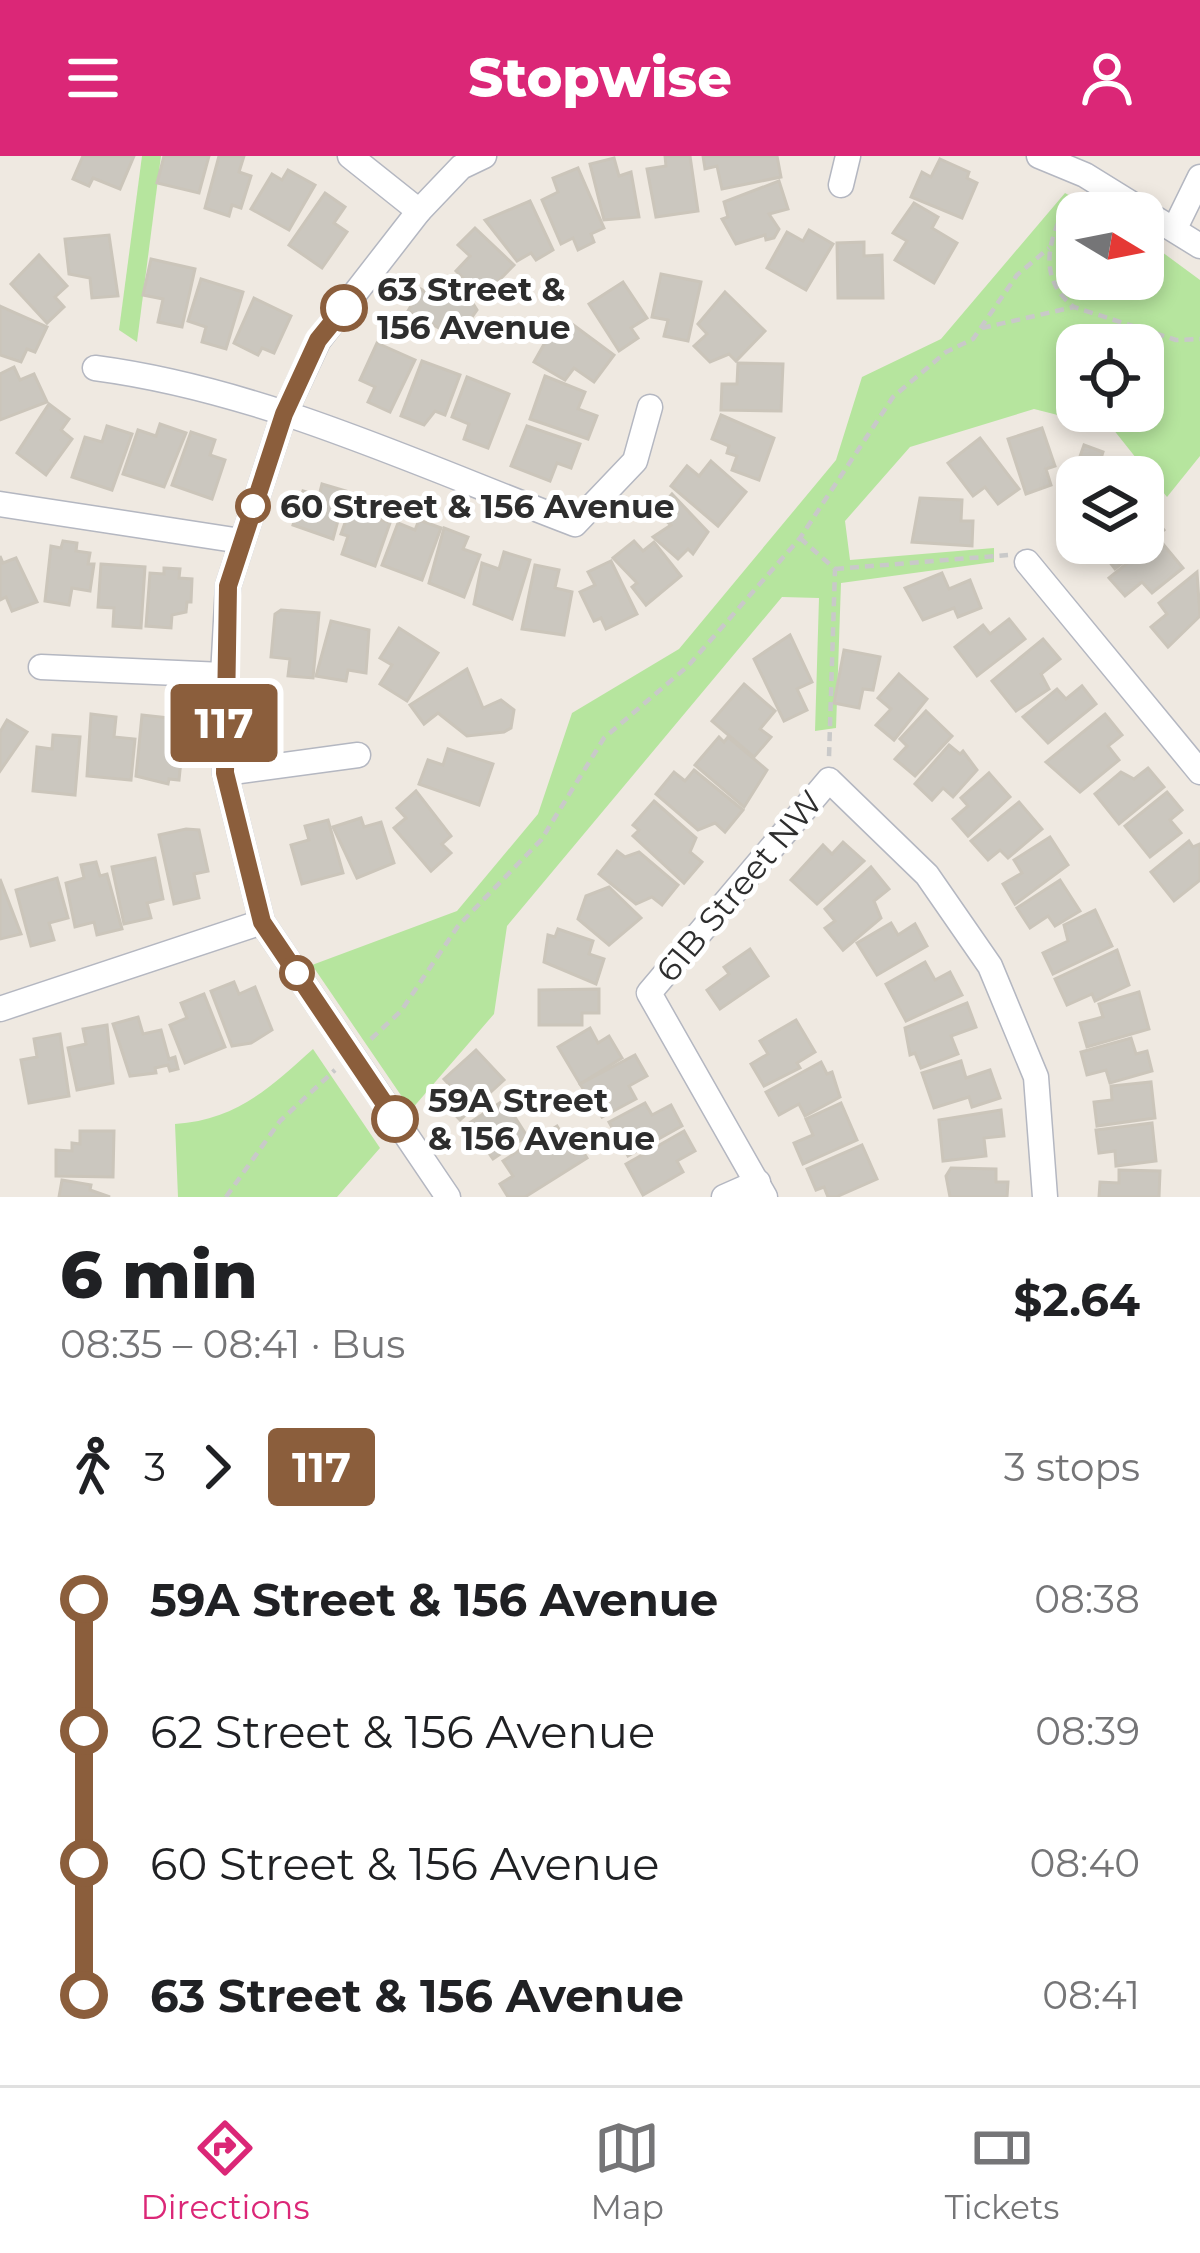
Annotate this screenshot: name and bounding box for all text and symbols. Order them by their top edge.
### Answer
icon: menu [60,45,126,111]
text: Stopwise [468,45,732,111]
icon: person [1074,45,1140,111]
north arrow [1056,192,1164,300]
map controls [1056,192,1164,564]
place label: 63 Street & 156 Avenue [377,269,571,347]
marker: 63 Street & 156 Avenue [322,286,366,330]
button: locate [1056,324,1164,432]
button: layers [1056,456,1164,564]
place label: 60 Street & 156 Avenue [280,486,674,526]
marker: 60 Street & 156 Avenue [237,490,269,522]
line badge: 117 [155,684,293,762]
text: 117 [195,697,253,749]
street label: 61B Street NW [648,782,830,990]
unlabelled marker [281,957,313,989]
place label: 59A Street & 156 Avenue [428,1080,655,1158]
marker: 59A Street & 156 Avenue [373,1097,417,1141]
text: 6 min [60,1234,258,1315]
text: $2.64 [1013,1272,1140,1327]
text: 08:35 – 08:41 · Bus [60,1320,405,1368]
icon: walk [60,1434,126,1500]
icon: forward [184,1434,250,1500]
text: 117 [292,1441,351,1493]
text: 3 [144,1443,166,1491]
text: 3 stops [1004,1443,1140,1491]
text: 59A Street & 156 Avenue [150,1572,718,1627]
text: 08:38 [1034,1575,1140,1623]
text: 62 Street & 156 Avenue [150,1704,655,1759]
text: 08:39 [1035,1707,1140,1755]
text: 60 Street & 156 Avenue [150,1836,659,1891]
text: 08:40 [1029,1839,1140,1887]
text: 63 Street & 156 Avenue [150,1968,684,2023]
text: 08:41 [1042,1971,1140,2019]
tab: Directions [140,2115,310,2227]
tab: Map [591,2115,664,2227]
tab: Tickets [945,2115,1059,2227]

